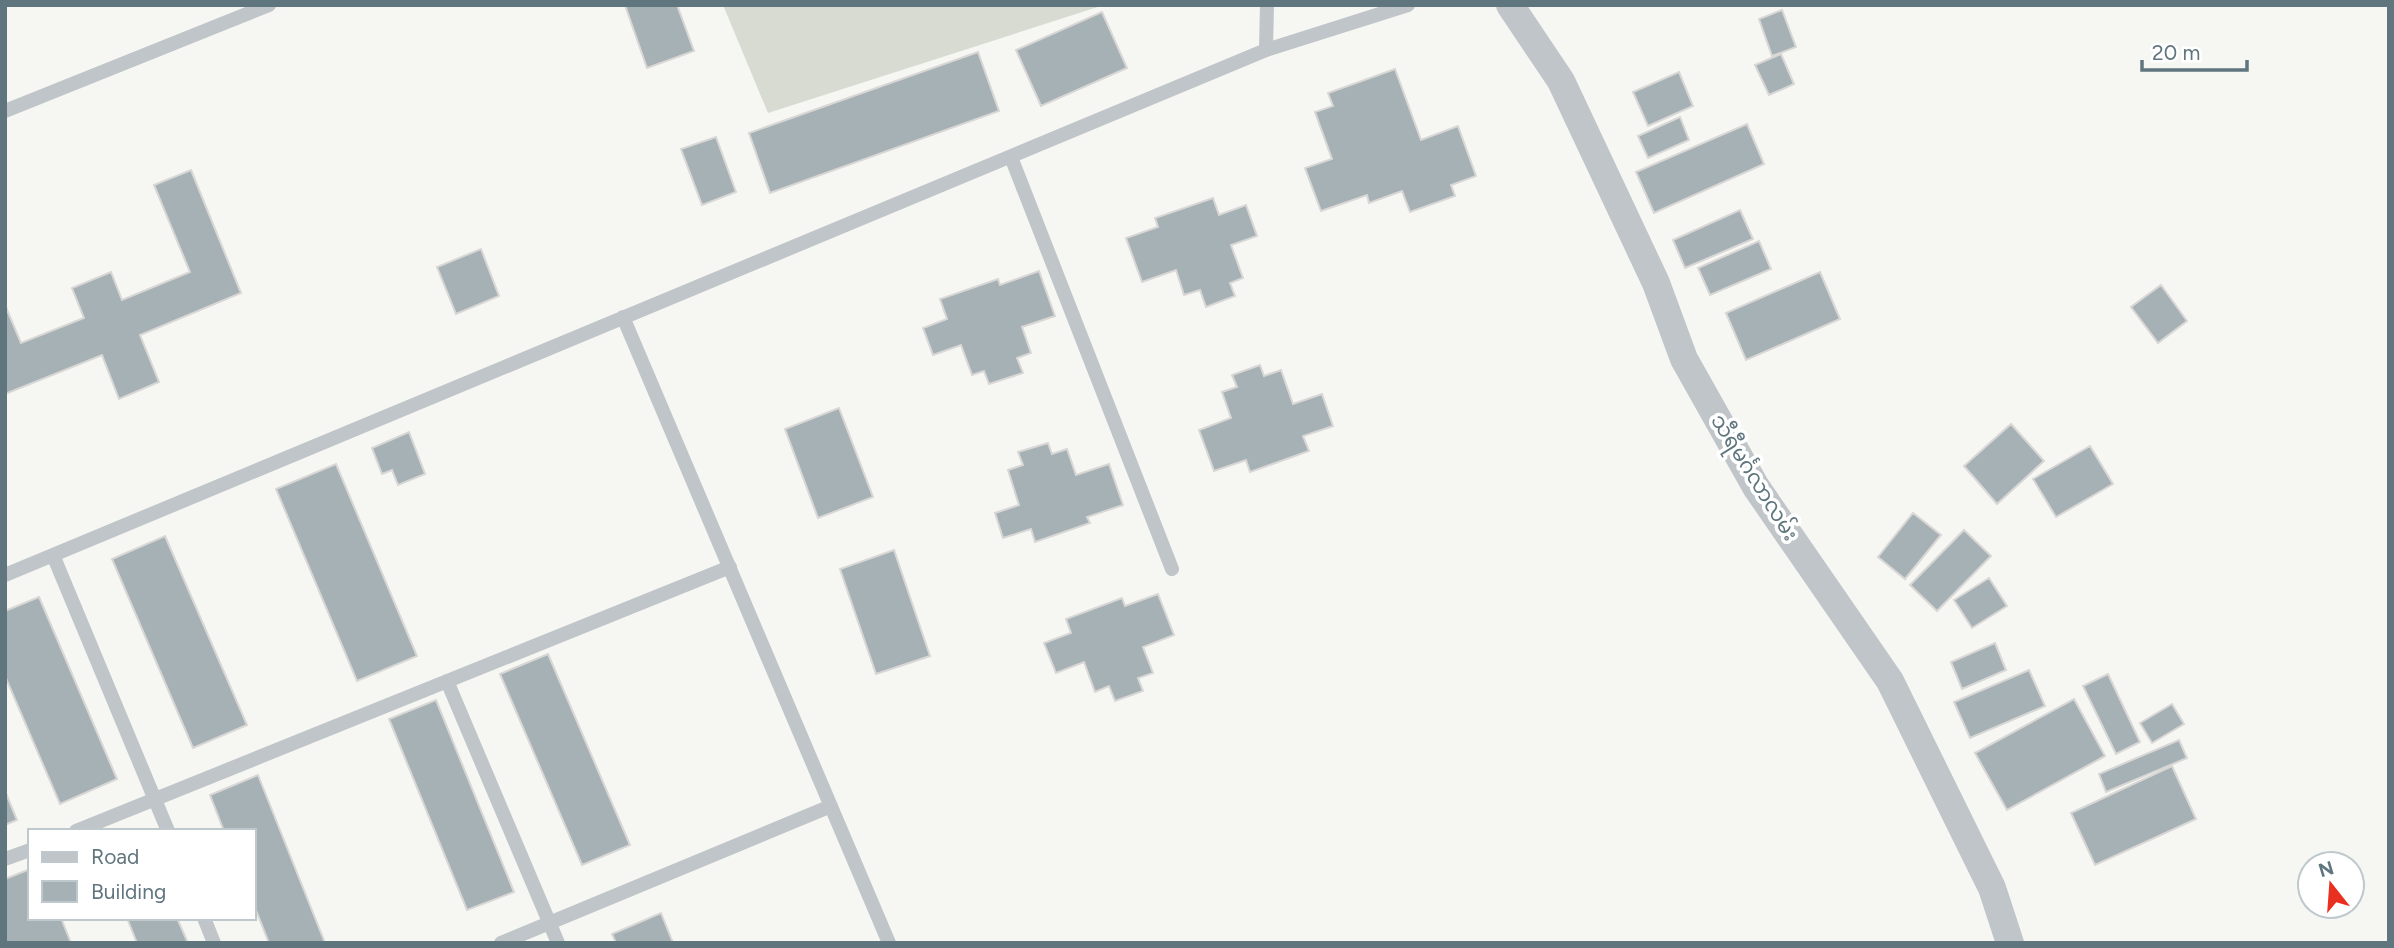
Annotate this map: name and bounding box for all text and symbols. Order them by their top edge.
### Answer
scale bar [2142,28,2247,72]
text: 20 m [2152,40,2200,65]
street label: သီရီမင်္ဂလာလမ်း [1702,407,1806,548]
legend [28,829,256,920]
text: Road [91,844,139,869]
north arrow [2296,850,2366,920]
text: N [2316,856,2337,882]
text: Building [91,879,166,904]

